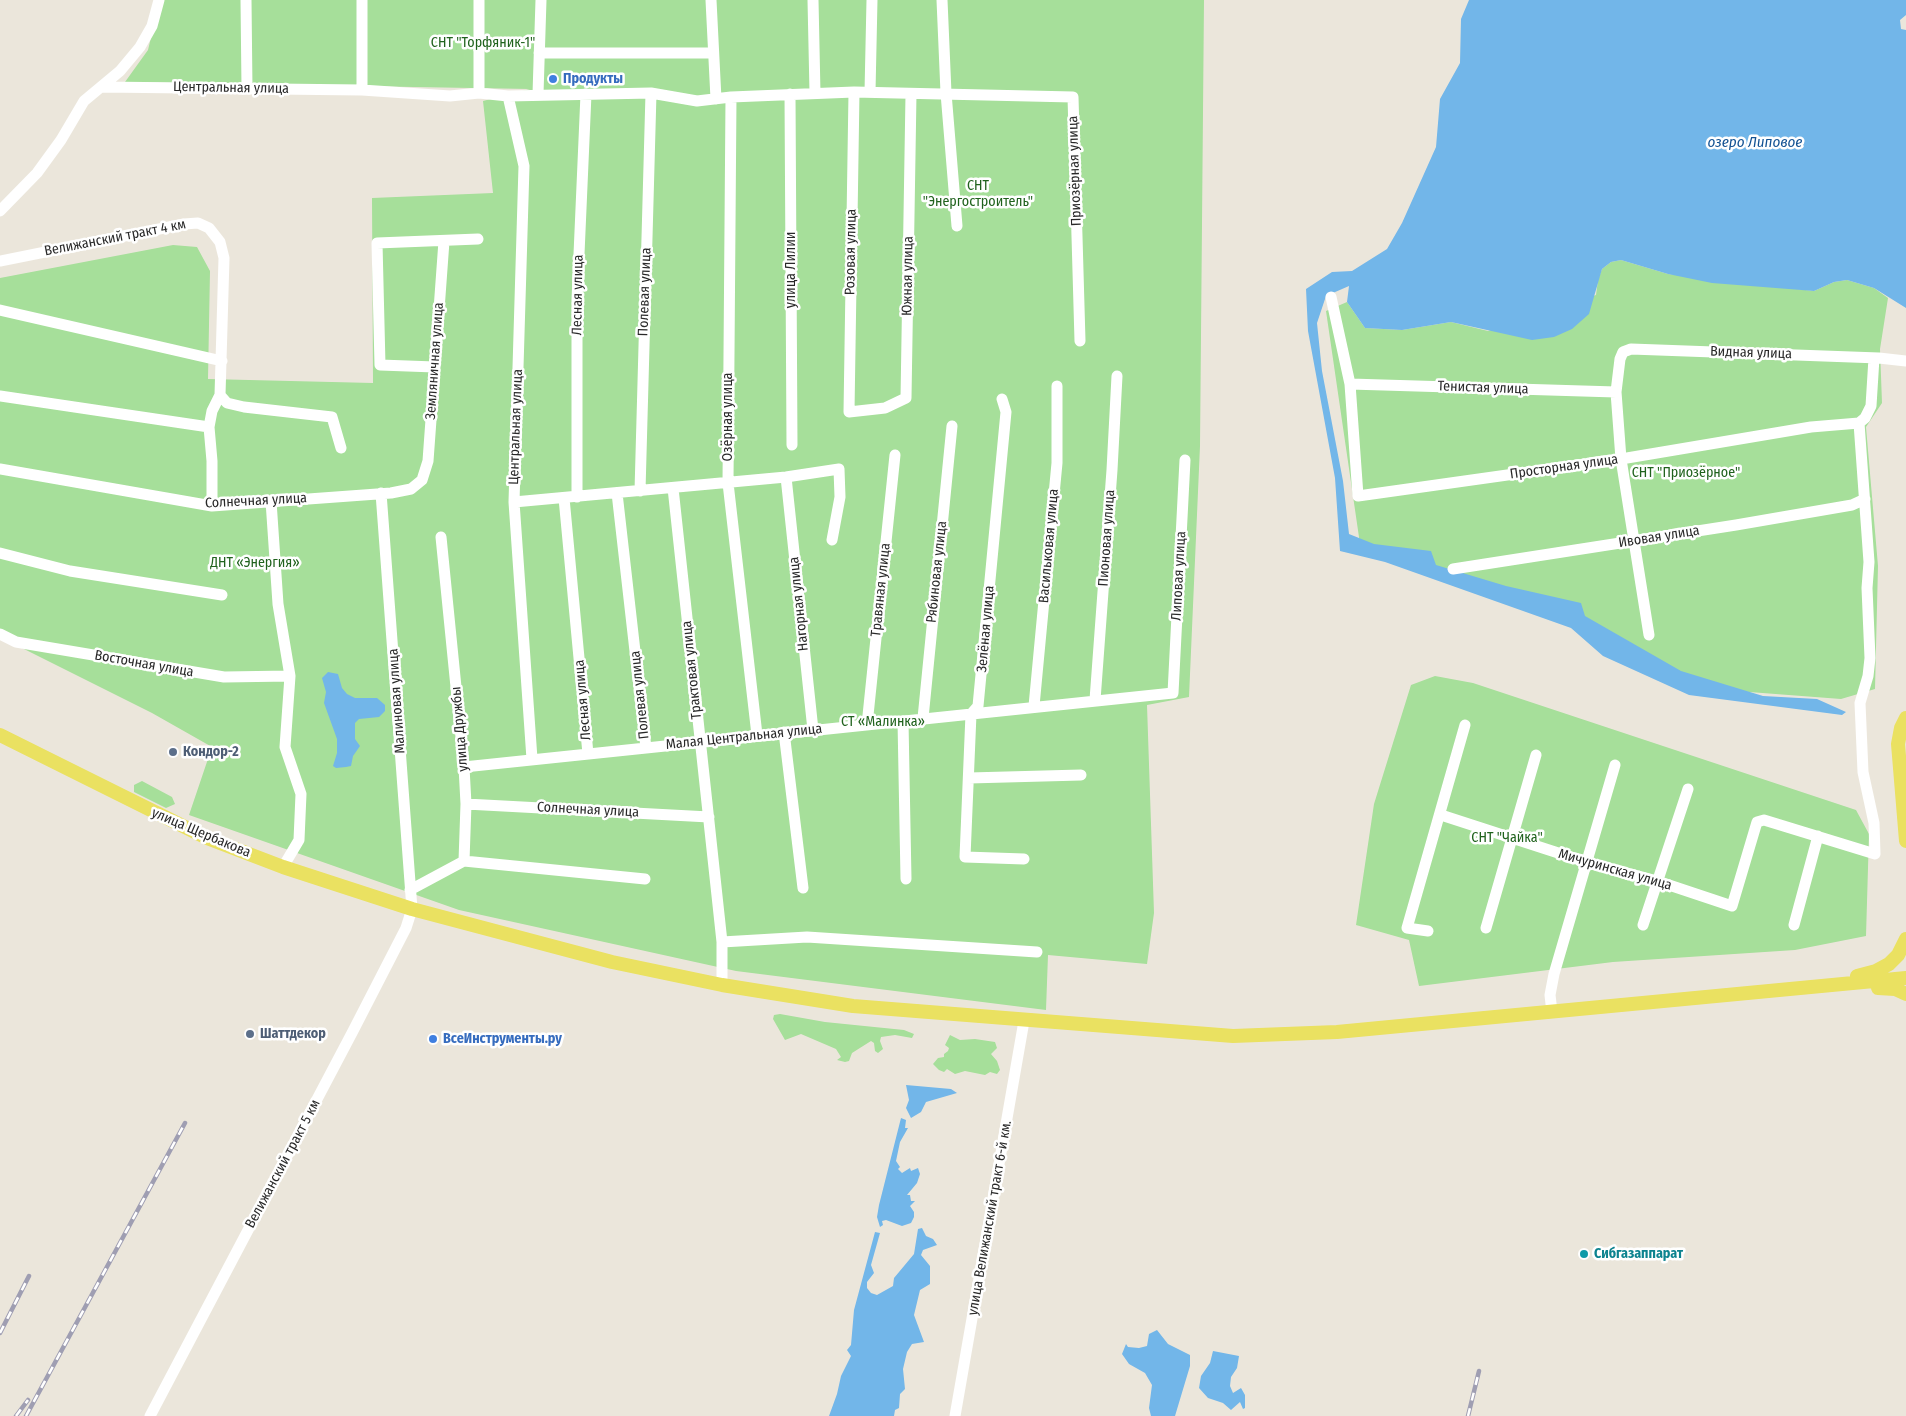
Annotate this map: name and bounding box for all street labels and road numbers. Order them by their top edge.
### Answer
street label: Центральная улица [173,79,289,97]
street label: Приозёрная улица [1065,115,1085,227]
street label: Розовая улица [842,209,860,295]
street label: Велижанский тракт 4 км [43,216,187,260]
street label: улица Лилии [783,232,799,308]
street label: Южная улица [899,236,917,316]
street label: Полевая улица [635,247,655,337]
street label: Лесная улица [569,254,587,336]
street label: Земляничная улица [423,302,447,420]
street label: Видная улица [1710,343,1792,363]
street label: Центральная улица [506,369,526,485]
street label: Озёрная улица [720,373,736,461]
street label: Тенистая улица [1437,378,1529,398]
street label: Просторная улица [1509,451,1619,483]
street label: Васильковая улица [1036,488,1062,604]
street label: Пионовая улица [1095,489,1119,587]
street label: Солнечная улица [205,490,307,512]
street label: Рябиновая улица [923,520,951,624]
street label: Ивовая улица [1617,522,1701,552]
street label: Липовая улица [1168,531,1190,621]
street label: Травяная улица [868,542,894,638]
street label: Нагорная улица [786,556,812,652]
street label: Зелёная улица [974,585,998,673]
street label: Трактовая улица [678,620,706,720]
street label: Восточная улица [93,647,195,681]
street label: Малиновая улица [385,648,409,754]
street label: Полевая улица [627,650,653,740]
street label: Лесная улица [571,659,595,741]
street label: улица Дружбы [448,686,472,772]
street label: Малая Центральная улица [665,720,823,754]
street label: Солнечная улица [537,799,639,821]
street label: улица Щербакова [149,805,253,861]
street label: Мичуринская улица [1556,846,1674,894]
street label: Велижанский тракт 5 км [242,1097,324,1231]
street label: улица Велижанский тракт 6-й км. [965,1119,1015,1317]

